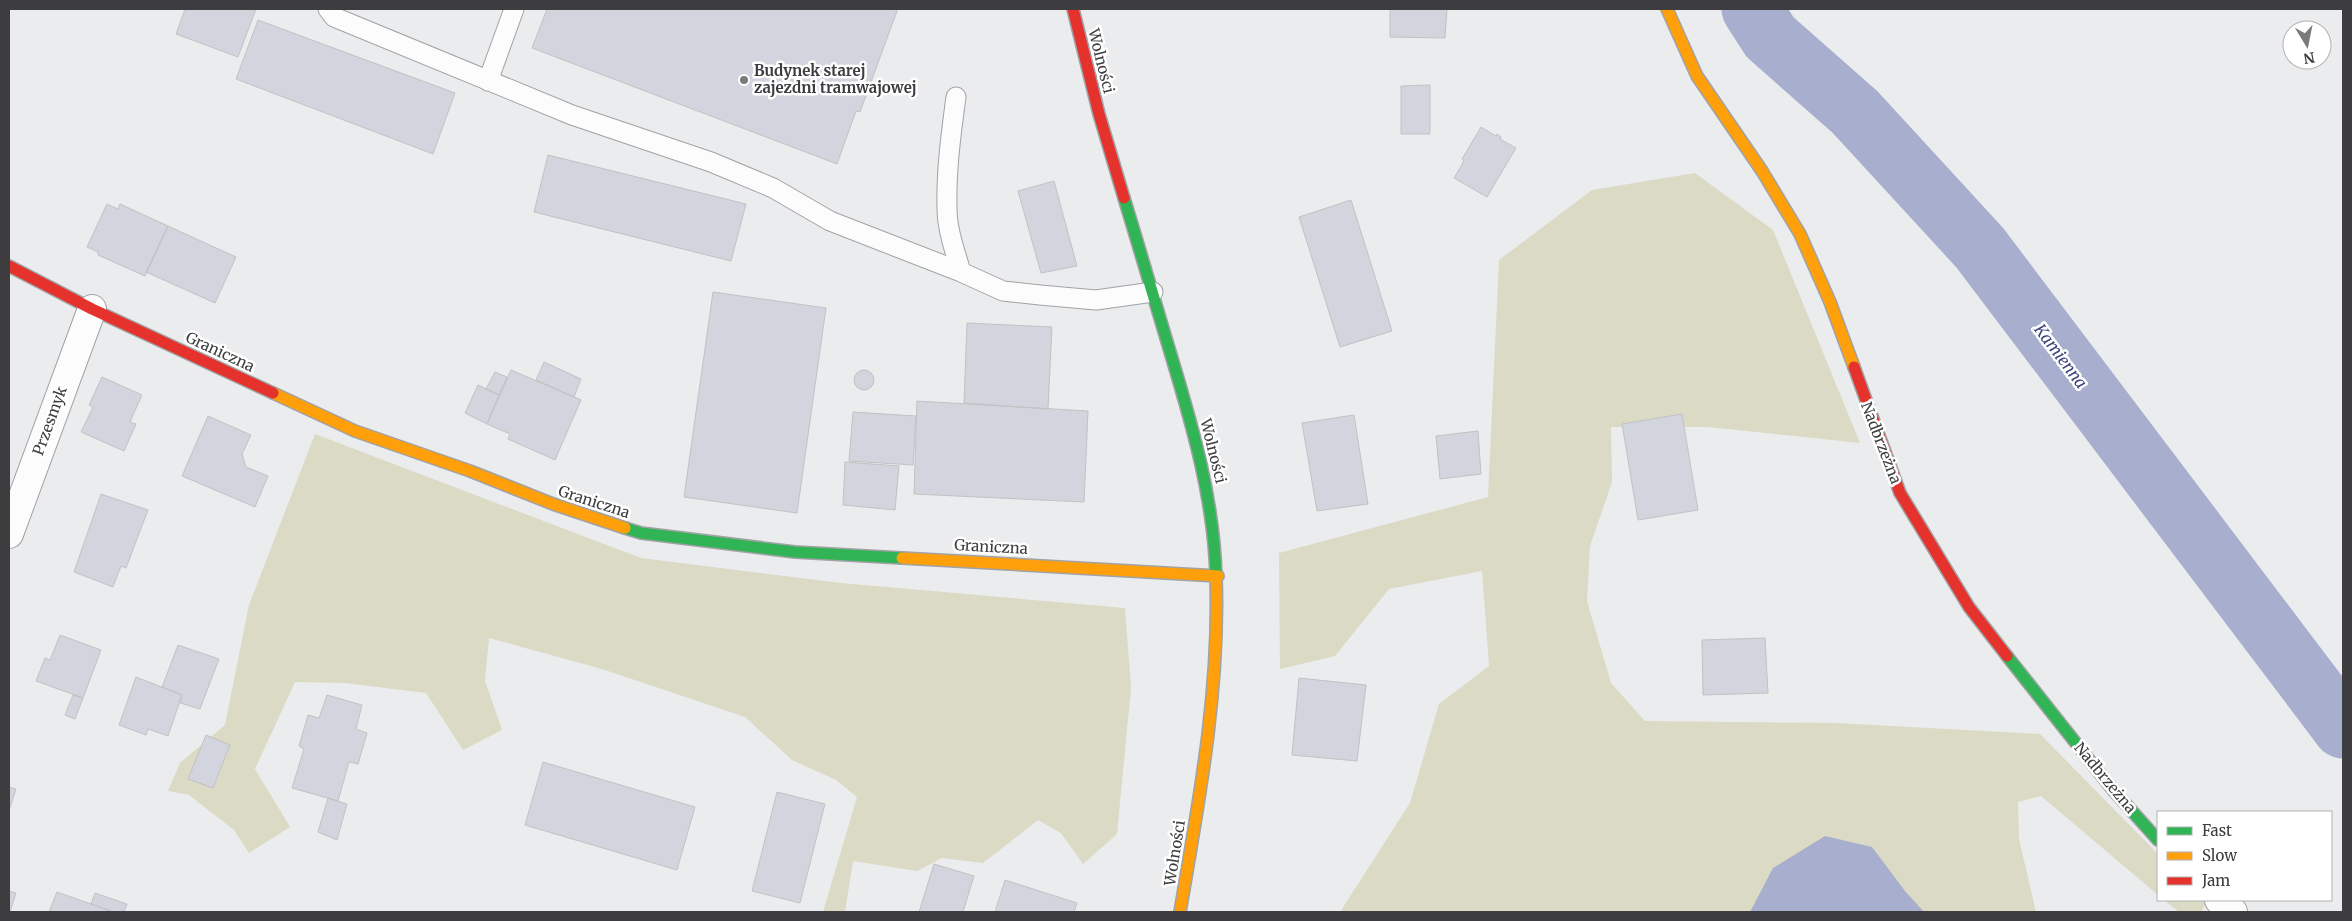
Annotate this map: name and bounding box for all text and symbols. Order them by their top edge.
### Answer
north arrow [2282,20,2332,70]
street label: Wolności [1084,26,1119,95]
text: N [2302,48,2316,68]
place label: Budynek starej zajezdni tramwajowej [754,61,917,97]
marker: Budynek starej zajezdni tramwajowej [738,74,750,86]
water label: Kamienna [2030,319,2092,392]
street label: Graniczna [183,327,258,376]
street label: Przesmyk [28,383,71,458]
street label: Nadbrzeżna [1857,399,1906,487]
street label: Wolności [1196,416,1231,485]
street label: Graniczna [556,481,632,522]
street label: Graniczna [954,535,1028,558]
street label: Nadbrzeżna [2070,738,2140,817]
legend [2157,811,2332,901]
street label: Wolności [1160,819,1189,888]
text: Fast [2202,821,2232,840]
text: Slow [2202,846,2237,865]
text: Jam [2201,871,2230,890]

